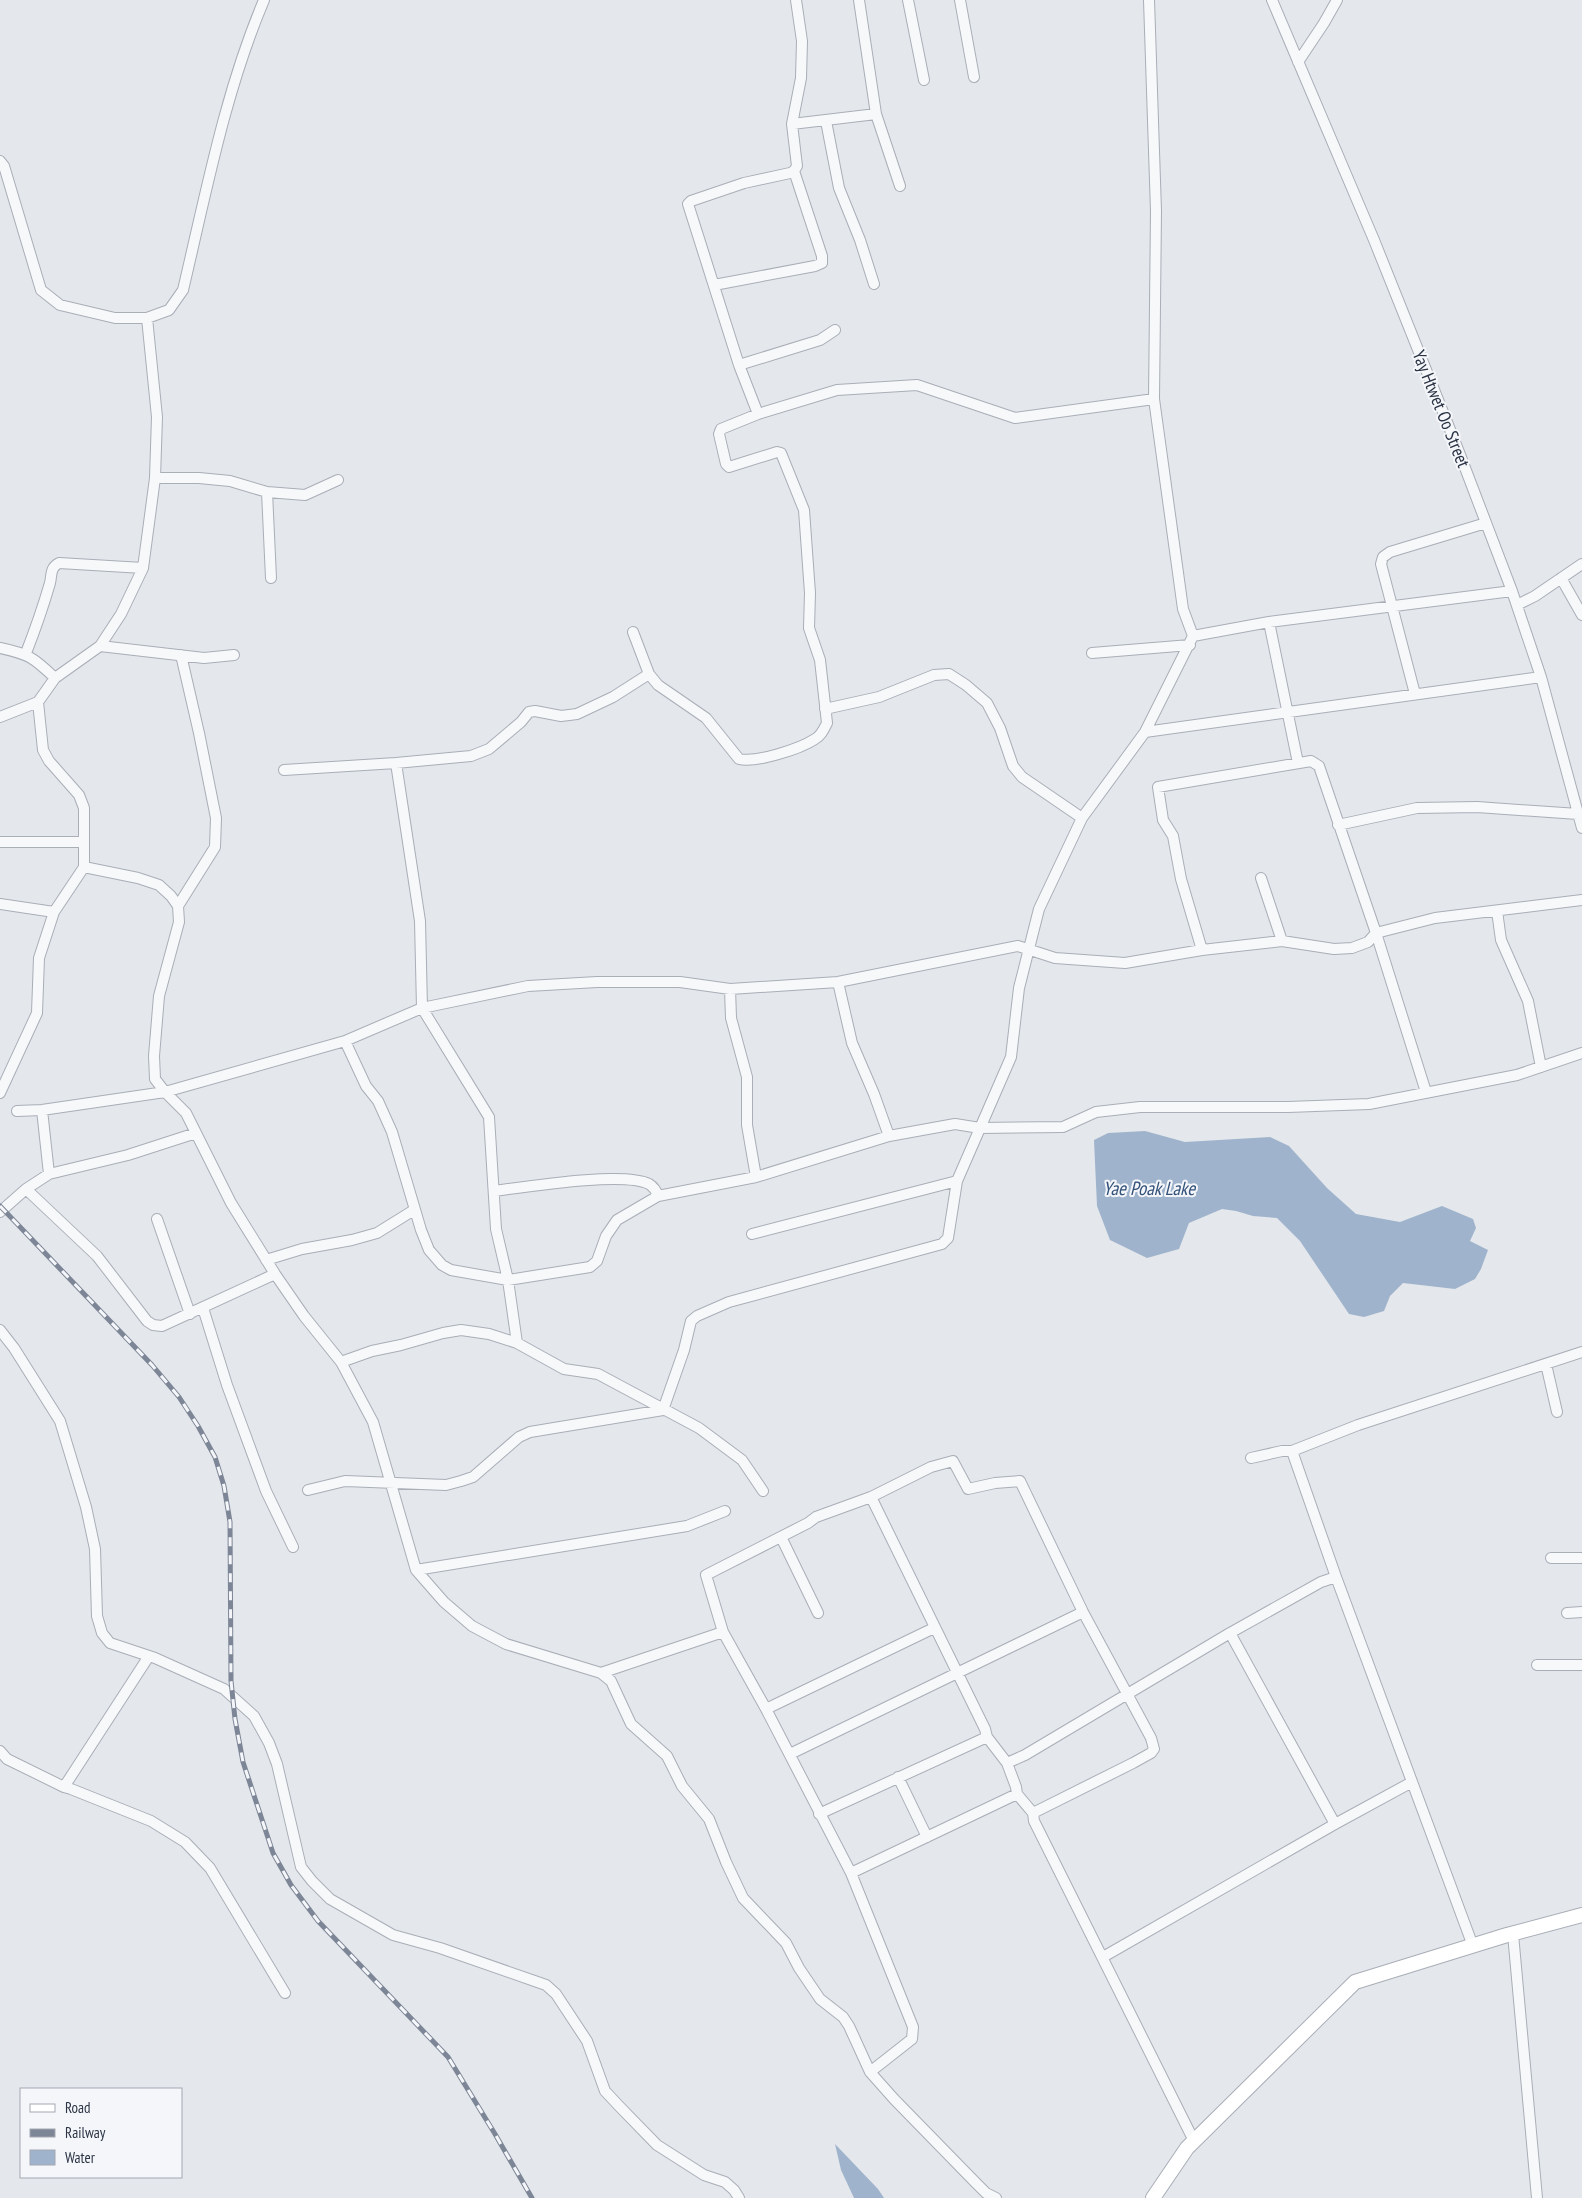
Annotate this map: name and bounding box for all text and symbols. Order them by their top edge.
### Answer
street label: Yay Htwet Oo Street [1407,347,1475,471]
water label: Yae Poak Lake [1103,1176,1196,1200]
legend [20,2088,182,2178]
text: Road [65,2098,91,2117]
text: Railway [65,2123,106,2142]
text: Water [65,2148,96,2167]

